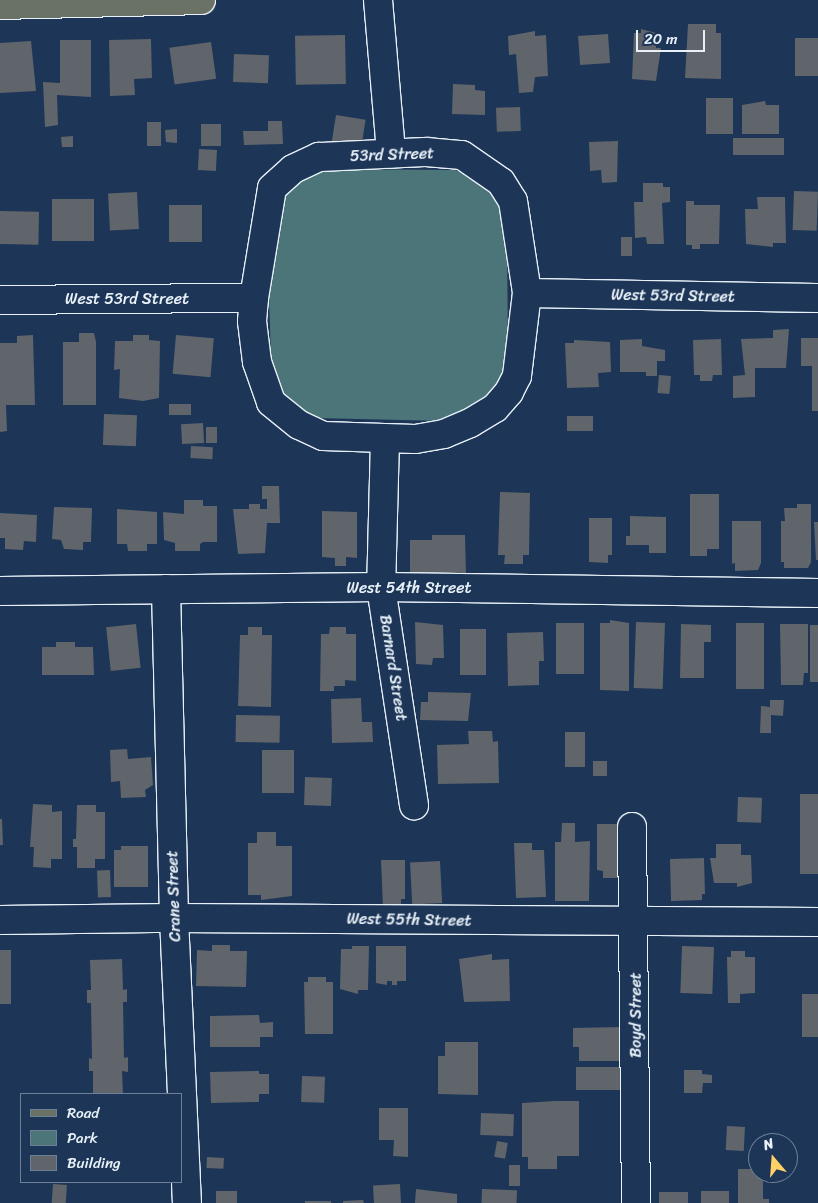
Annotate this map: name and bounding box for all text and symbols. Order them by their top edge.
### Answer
scale bar [638,20,707,52]
text: 20 m [644,26,678,52]
street label: 53rd Street [350,144,434,166]
street label: West 53rd Street [611,285,735,307]
street label: West 53rd Street [65,289,189,309]
street label: West 54th Street [347,578,471,598]
street label: Barnard Street [375,614,411,722]
street label: Crane Street [163,850,185,942]
street label: West 55th Street [347,909,471,931]
street label: Boyd Street [626,972,646,1058]
legend [20,1093,182,1183]
text: Road [67,1100,99,1126]
text: Park [67,1125,98,1151]
text: N [760,1131,777,1158]
north arrow [748,1133,798,1183]
text: Building [67,1150,121,1176]

